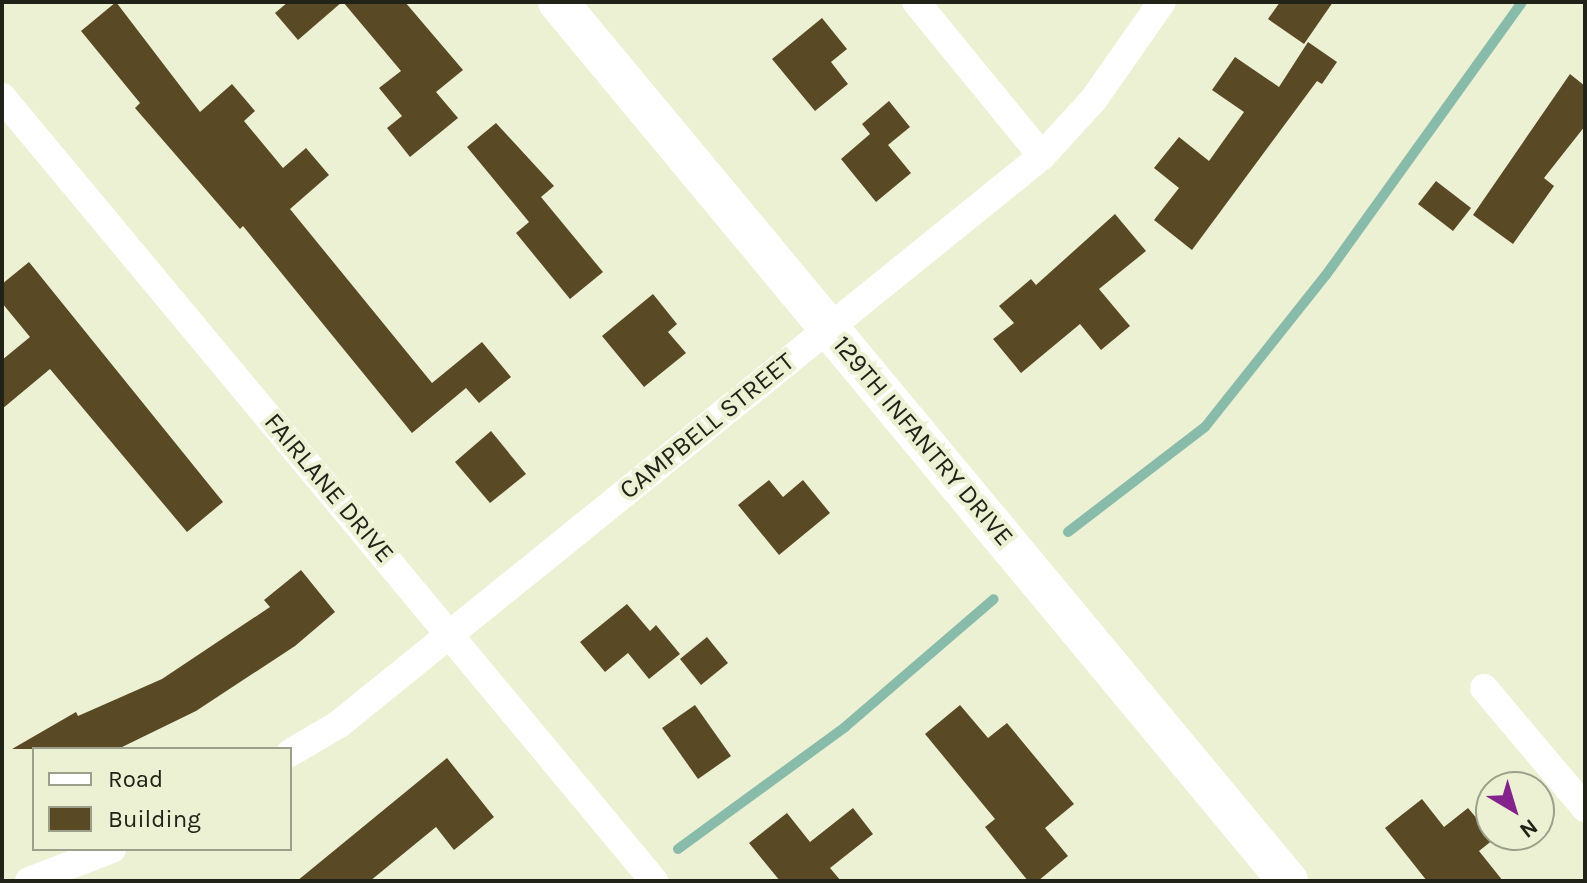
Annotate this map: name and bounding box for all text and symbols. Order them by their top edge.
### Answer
street label: 129TH INFANTRY DRIVE [826,330,1020,552]
street label: CAMPBELL STREET [613,346,801,506]
street label: FAIRLANE DRIVE [257,407,401,569]
legend [32,747,292,851]
text: Road [108,765,163,793]
north arrow [1475,771,1555,851]
text: Building [108,805,201,833]
text: N [1514,813,1543,843]

